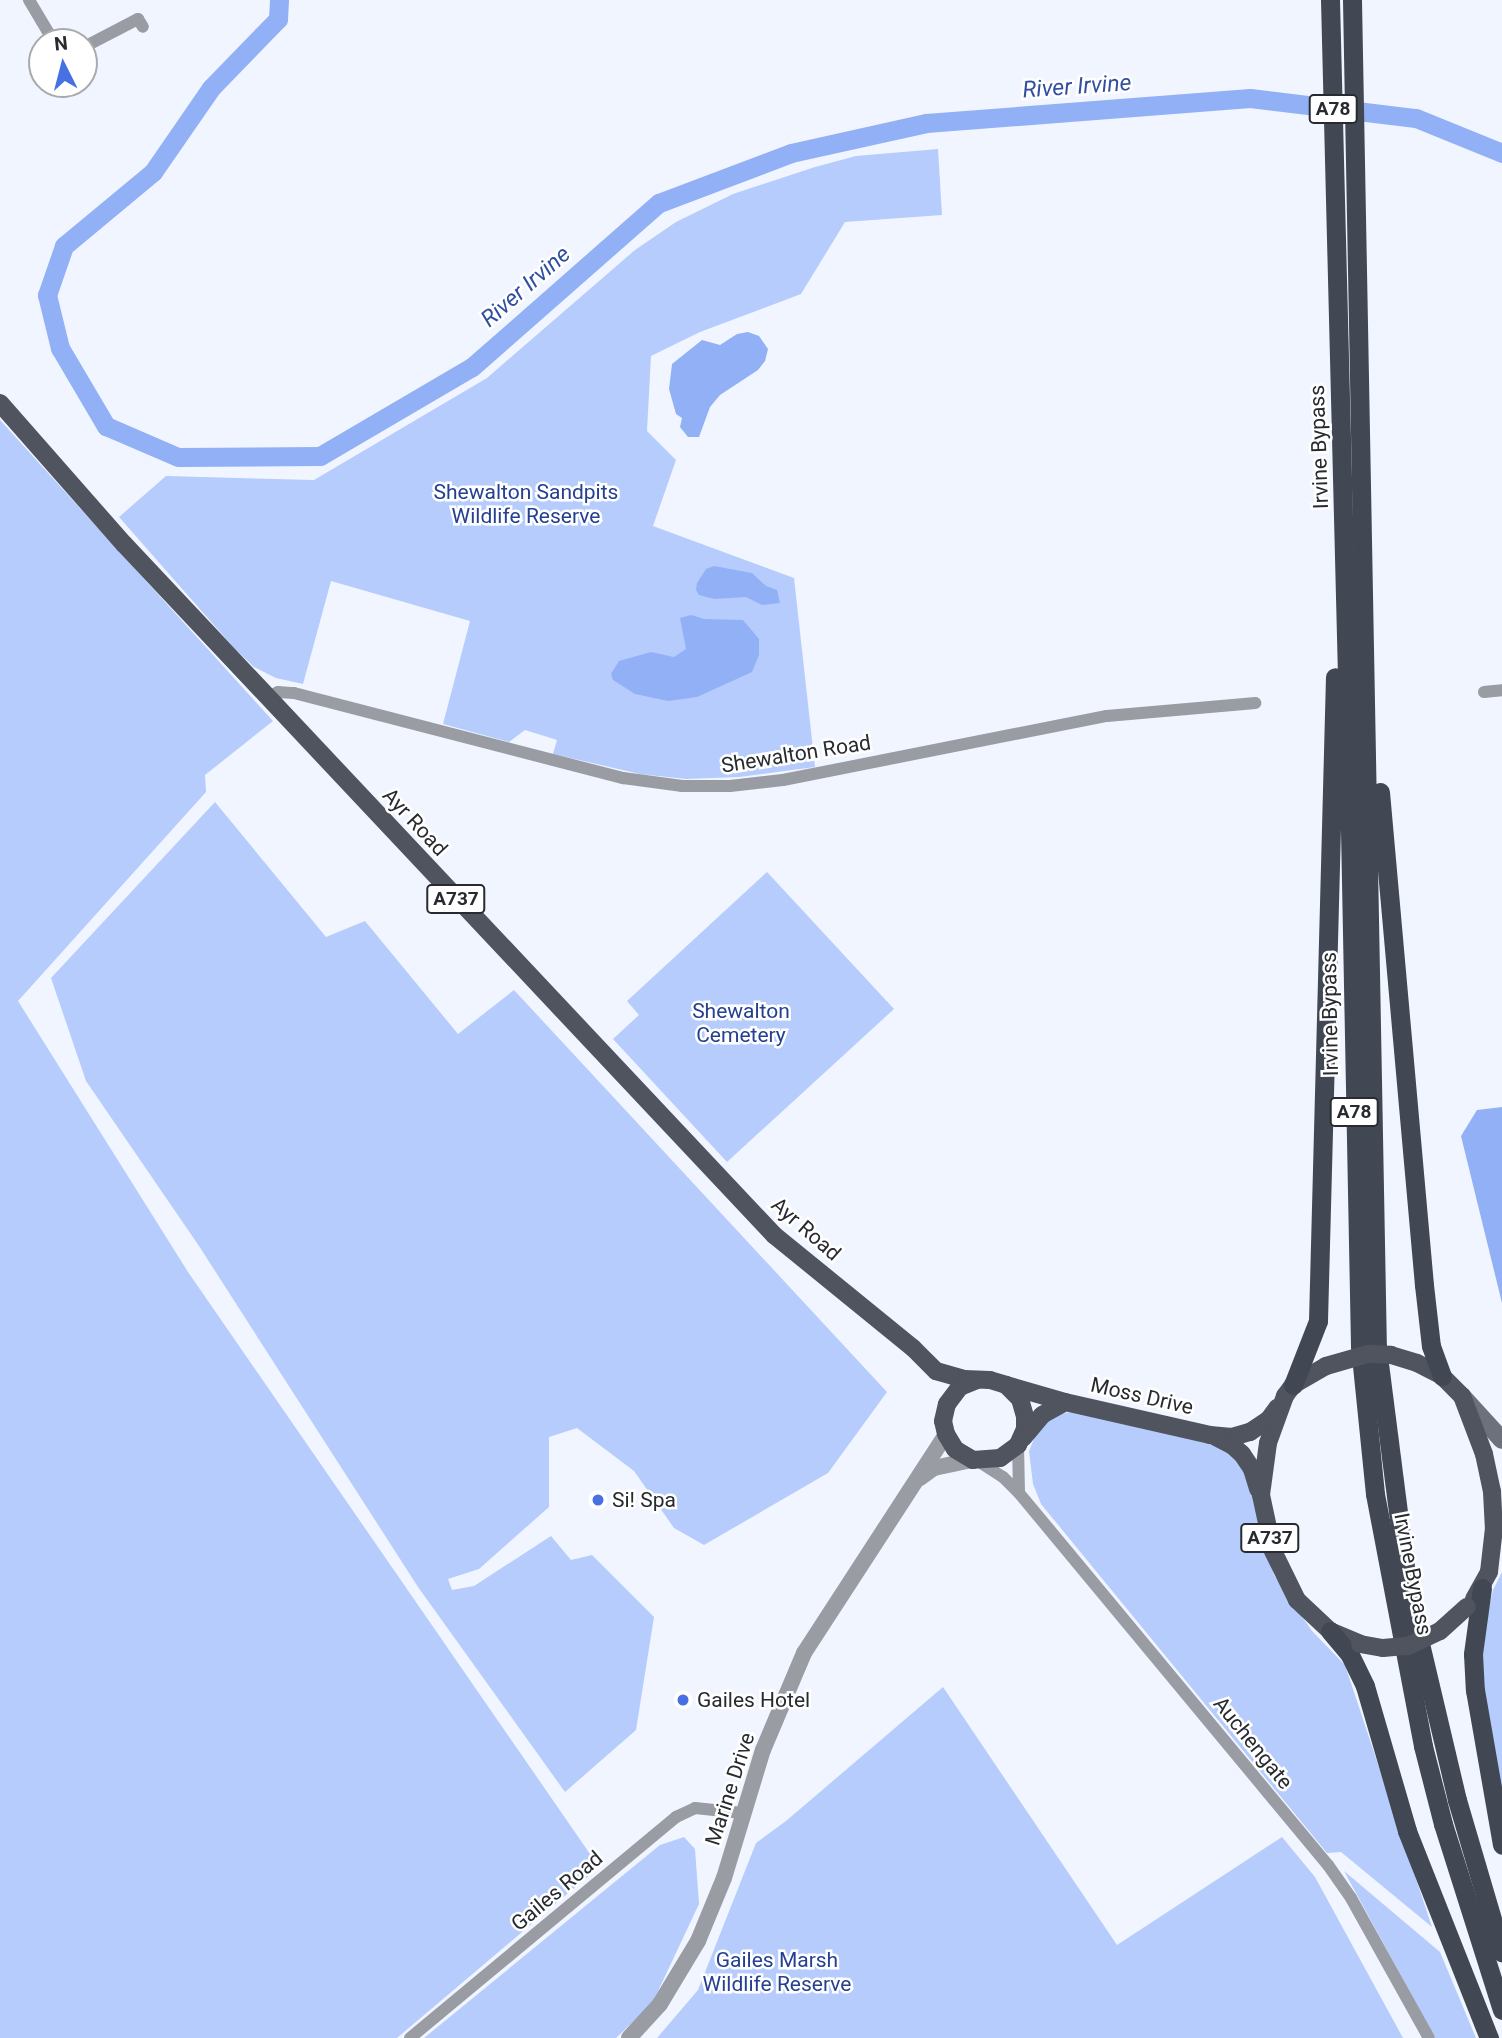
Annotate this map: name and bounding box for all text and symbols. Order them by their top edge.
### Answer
north arrow [28,28,98,98]
text: N [53,31,69,56]
water label: River Irvine [1022,69,1132,105]
road number: A78 [1308,94,1358,124]
water label: River Irvine [476,241,576,333]
street label: Irvine Bypass [1304,385,1334,509]
park label: Shewalton Sandpits Wildlife Reserve [434,479,618,529]
street label: Shewalton Road [719,730,873,778]
street label: Ayr Road [377,783,453,861]
road number: A737 [426,884,486,914]
street label: Irvine Bypass [1316,952,1344,1076]
park label: Shewalton Cemetery [692,998,790,1048]
road number: A78 [1330,1096,1378,1128]
street label: Ayr Road [766,1192,846,1266]
street label: Moss Drive [1088,1372,1196,1420]
place label: Si! Spa [612,1487,676,1513]
marker: Si! Spa [590,1492,606,1508]
street label: Irvine Bypass [1389,1511,1437,1637]
road number: A737 [1240,1522,1300,1554]
place label: Gailes Hotel [697,1687,810,1713]
marker: Gailes Hotel [675,1692,691,1708]
street label: Auchengate [1208,1692,1298,1794]
street label: Marine Drive [700,1729,760,1849]
street label: Gailes Road [506,1846,608,1936]
park label: Gailes Marsh Wildlife Reserve [703,1947,851,1997]

